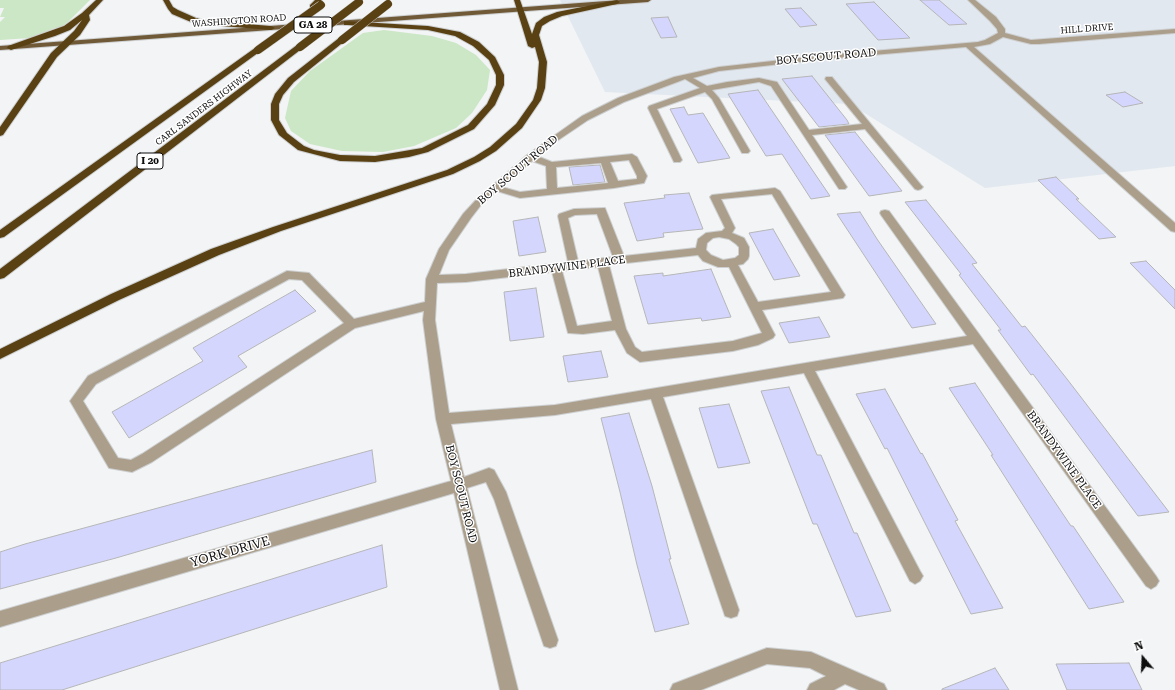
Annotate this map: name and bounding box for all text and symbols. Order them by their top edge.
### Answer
street label: WASHINGTON ROAD [191,12,287,30]
road number: GA 28 [294,17,332,33]
street label: HILL DRIVE [1060,22,1114,36]
street label: BOY SCOUT ROAD [775,46,877,68]
street label: CARL SANDERS HIGHWAY [153,68,255,148]
street label: BOY SCOUT ROAD [475,133,561,207]
road number: I 20 [137,153,163,169]
street label: BRANDYWINE PLACE [508,253,626,281]
street label: BRANDYWINE PLACE [1024,409,1104,511]
street label: BOY SCOUT ROAD [442,444,480,544]
street label: YORK DRIVE [188,533,272,571]
north arrow [1123,638,1163,678]
text: N [1133,639,1145,654]

